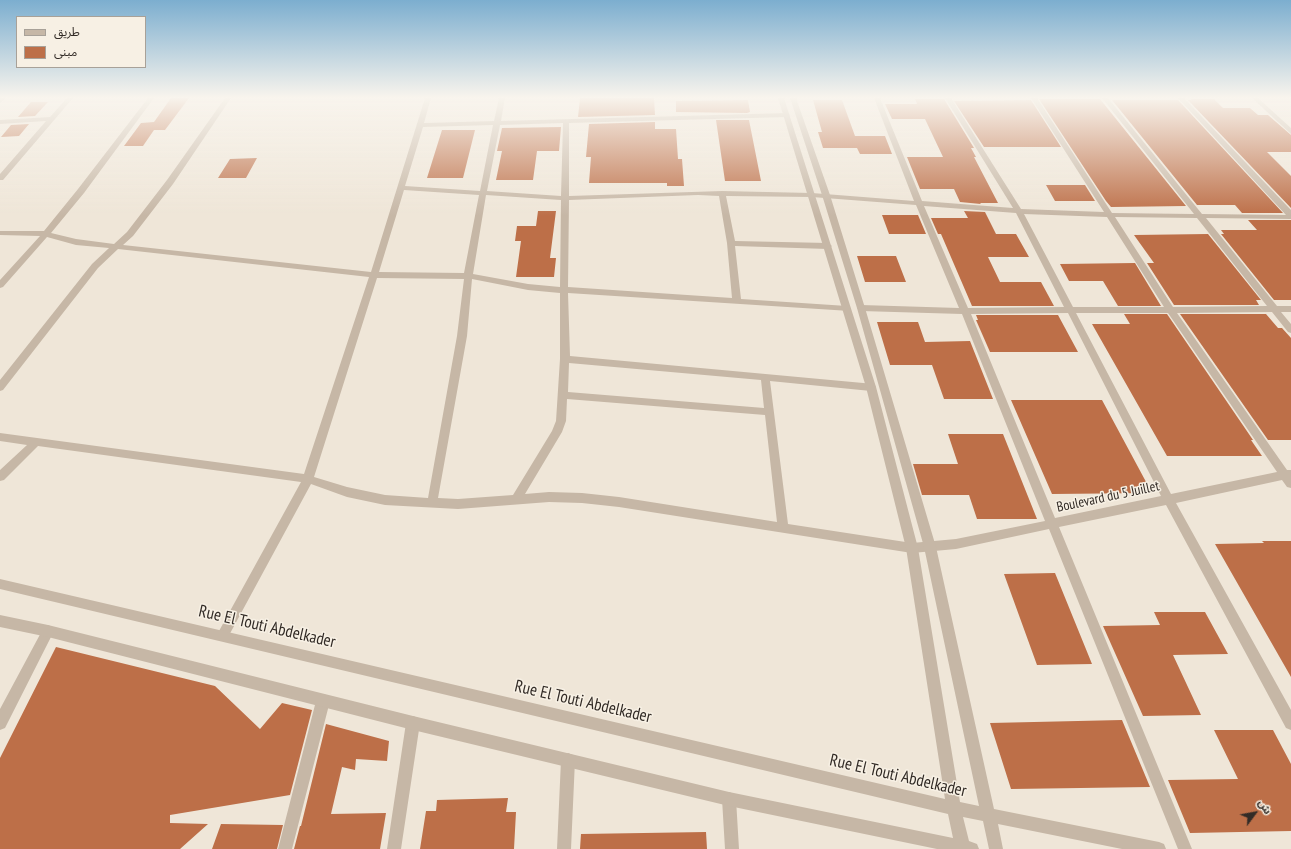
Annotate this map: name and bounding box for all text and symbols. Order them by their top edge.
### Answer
legend [16,16,146,68]
text: طريق [54,24,80,39]
text: مبنى [54,44,77,59]
street label: Boulevard du 5 Juillet [1055,478,1161,516]
street label: Rue El Touti Abdelkader [197,601,337,653]
street label: Rue El Touti Abdelkader [513,676,653,728]
street label: Rue El Touti Abdelkader [828,750,968,802]
north arrow [1235,793,1275,833]
text: ش [1255,797,1275,817]

